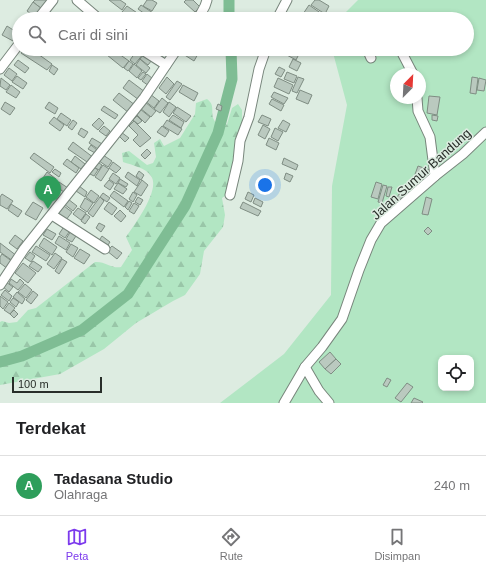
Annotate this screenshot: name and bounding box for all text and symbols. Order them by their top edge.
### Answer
search box [12,12,474,56]
icon: search [26,23,48,45]
text: Cari di sini [58,26,128,43]
north arrow [390,68,426,104]
street label: Jalan Sumur Bandung [368,125,474,223]
your location [255,175,275,195]
pin: A [35,176,61,209]
map controls [438,355,474,391]
button: locate [438,355,474,391]
scale bar [12,375,102,394]
text: 100 m [18,378,49,390]
text: Terdekat [16,419,86,438]
text: Tadasana Studio [54,470,173,487]
text: A [24,478,34,493]
text: 240 m [434,478,470,493]
text: Olahraga [54,487,107,502]
tab: Peta [66,526,88,562]
tab: Rute [220,526,243,562]
tab: Disimpan [374,526,420,562]

